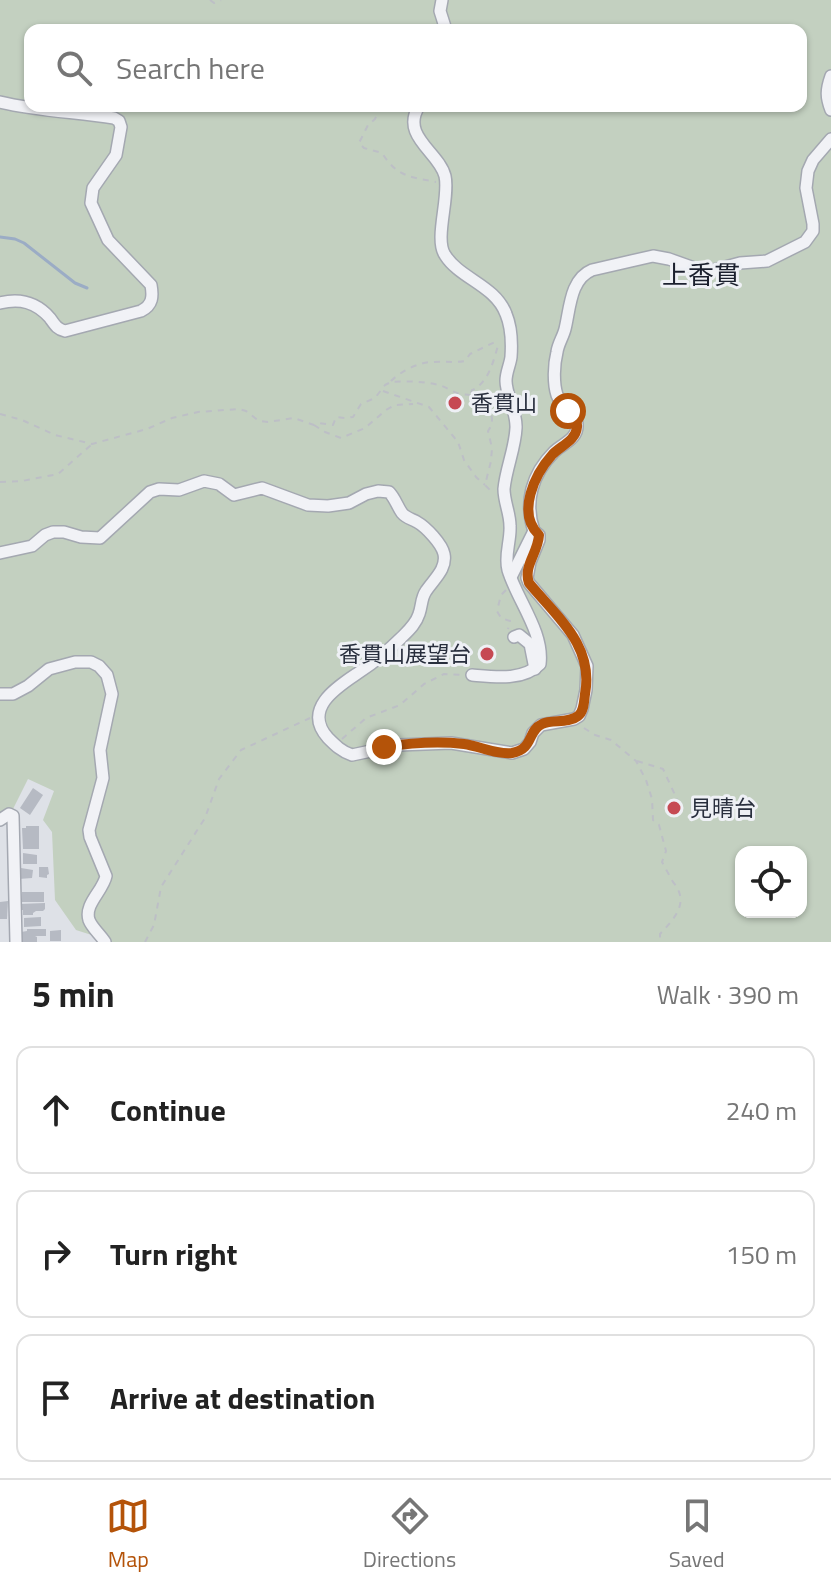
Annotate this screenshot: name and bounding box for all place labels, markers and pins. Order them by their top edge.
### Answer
place label: 香貫山 [471,386,537,420]
marker: 香貫山 [446,394,464,412]
place label: 香貫山展望台 [339,637,471,671]
marker: 香貫山展望台 [478,645,496,663]
place label: 見晴台 [690,791,756,825]
marker: 見晴台 [665,799,683,817]

